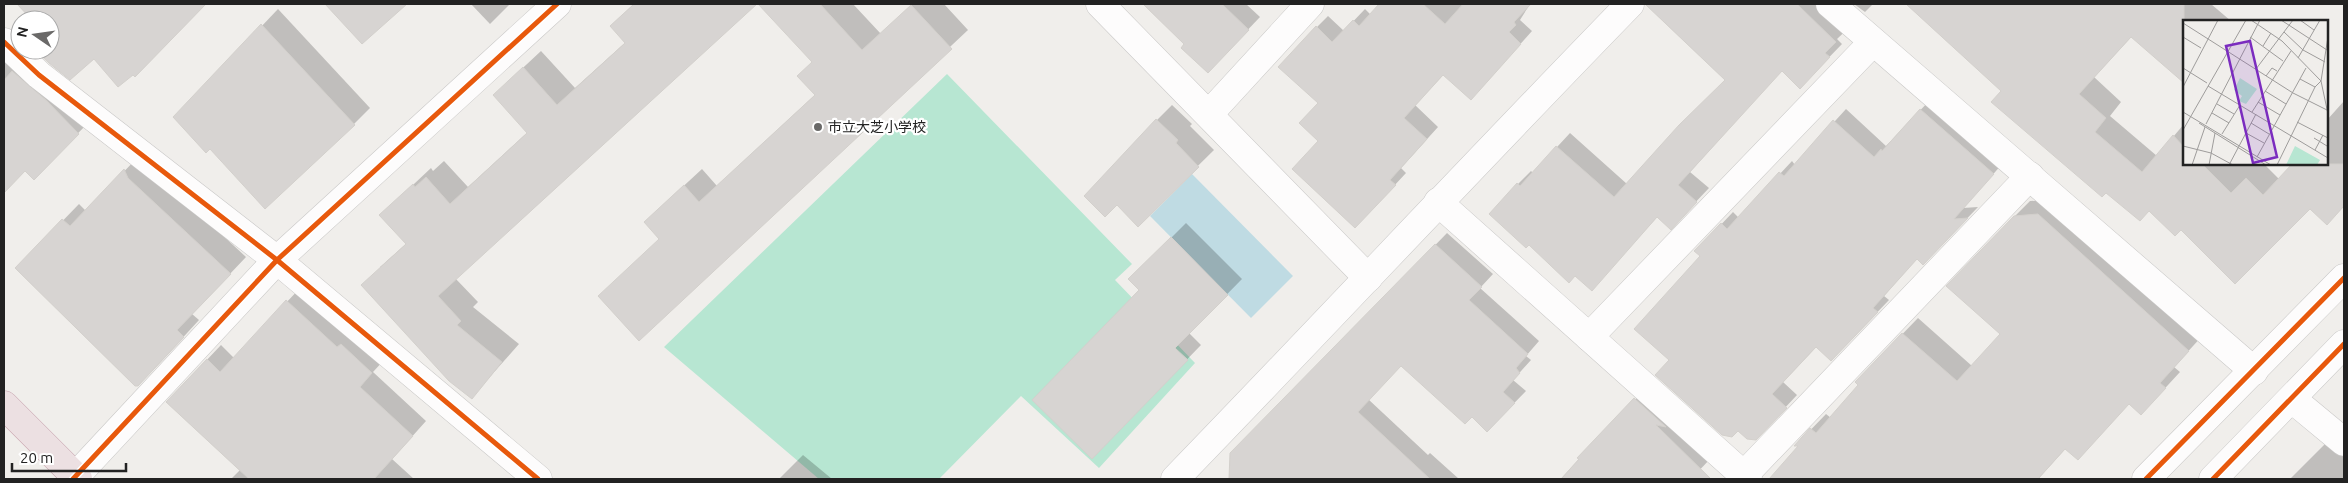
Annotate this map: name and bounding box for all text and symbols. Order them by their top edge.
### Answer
north arrow [10,10,60,60]
inset map [2183,20,2328,165]
text: N [13,25,31,39]
place label: 市立大芝小学校 [828,119,926,135]
marker: 市立大芝小学校 [812,121,824,133]
scale bar [12,440,126,472]
text: 20 m [20,449,53,466]

